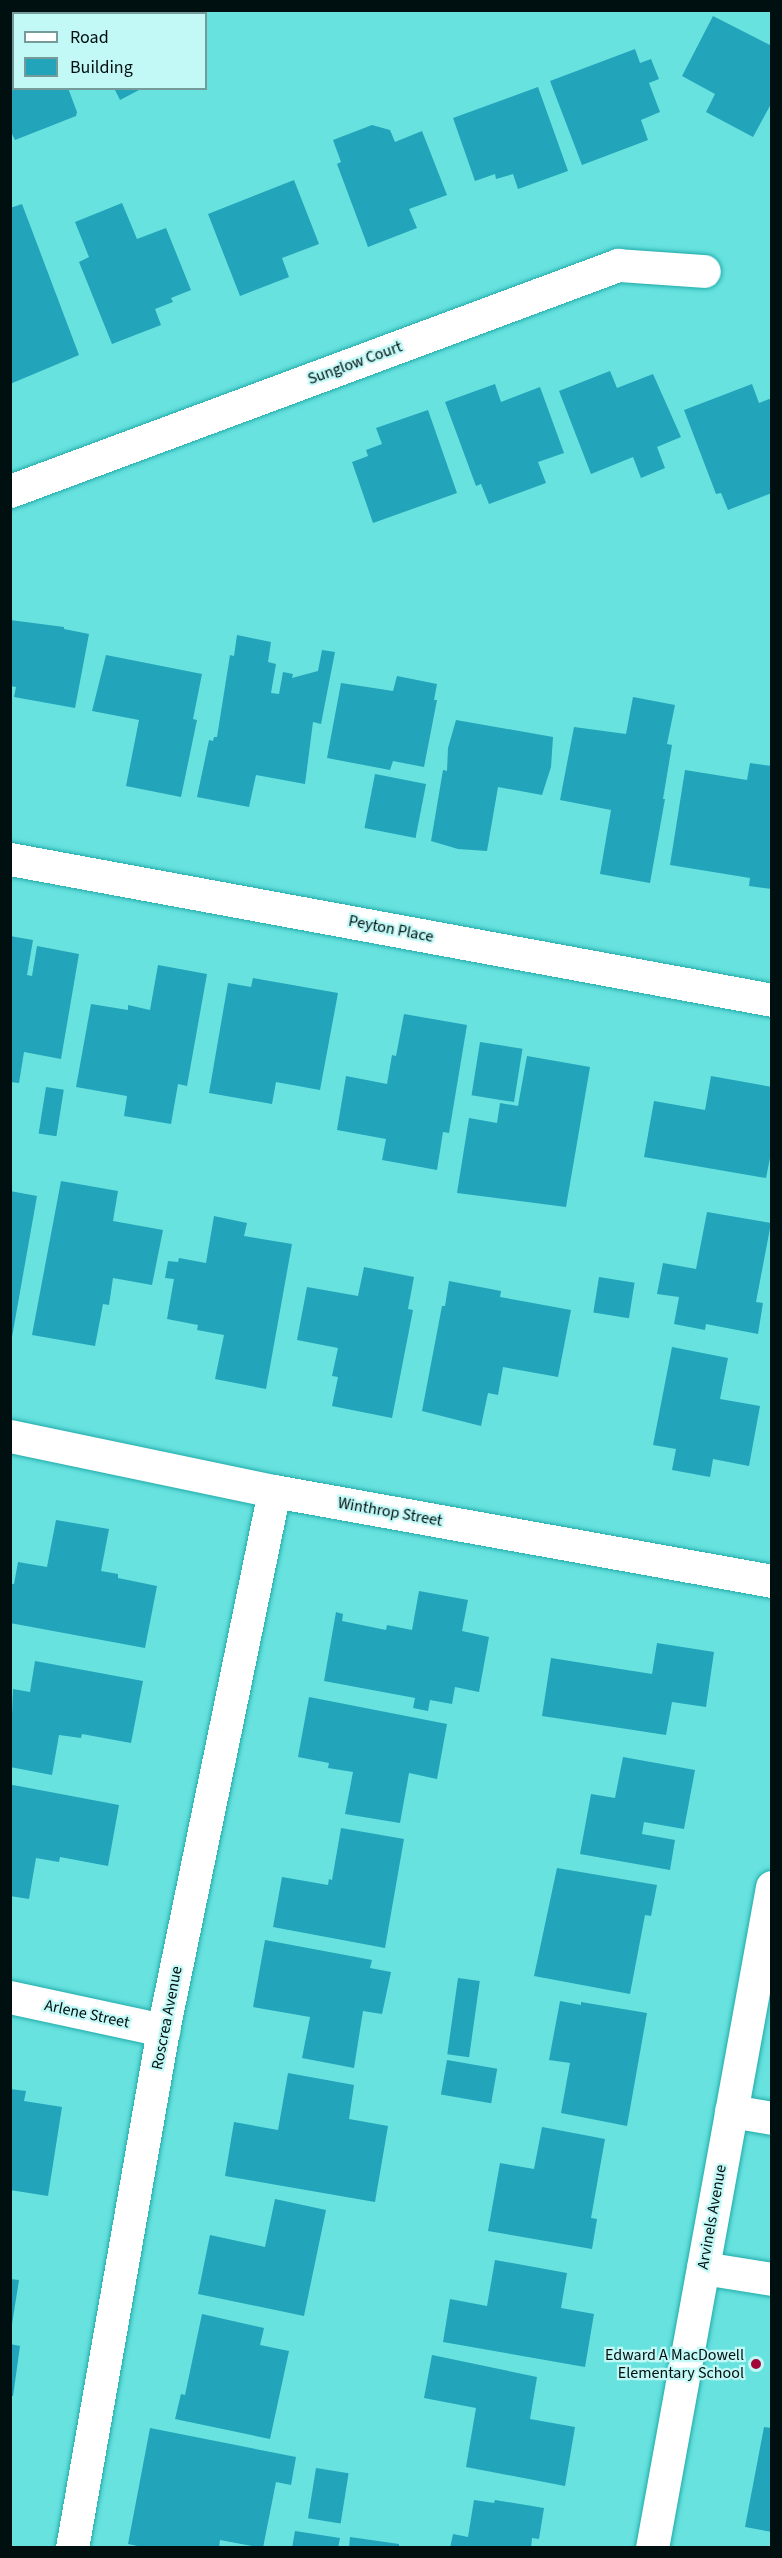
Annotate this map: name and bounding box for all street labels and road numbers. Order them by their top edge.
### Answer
street label: Sunglow Court [305,337,405,389]
street label: Peyton Place [347,911,435,947]
street label: Winthrop Street [336,1493,444,1531]
street label: Roscrea Avenue [148,1965,186,2071]
street label: Arlene Street [43,1996,131,2032]
street label: Arvinels Avenue [693,2163,731,2271]

